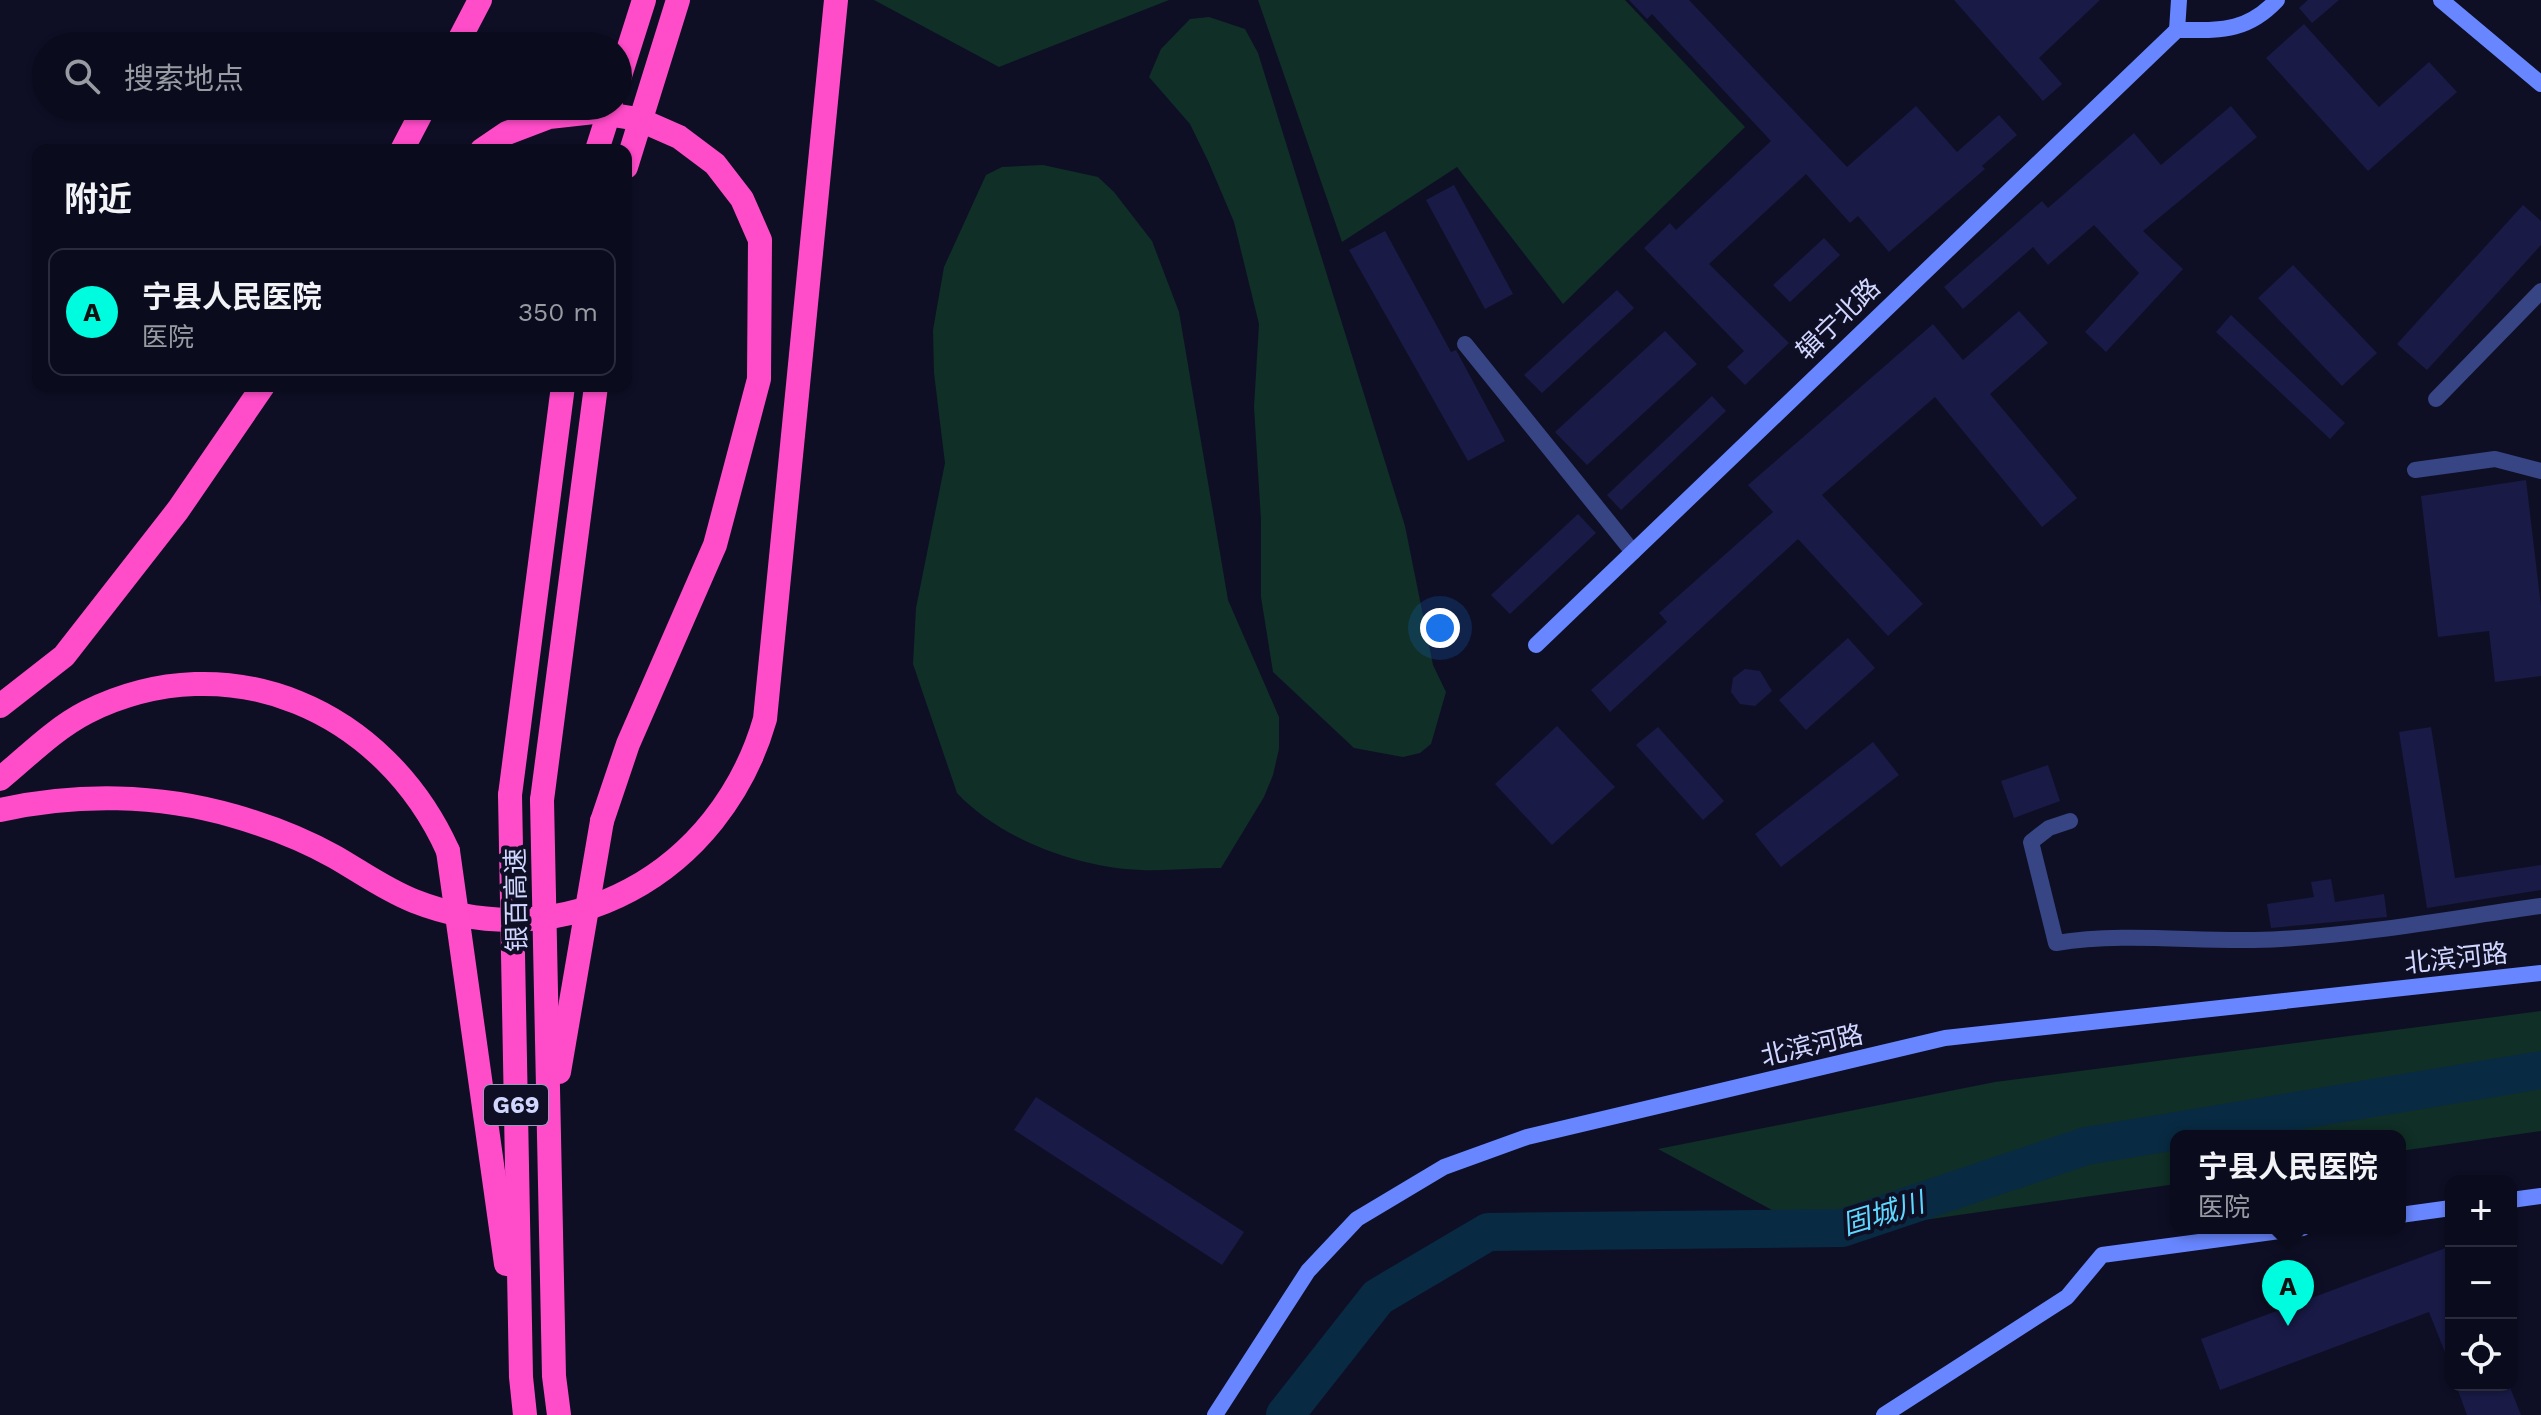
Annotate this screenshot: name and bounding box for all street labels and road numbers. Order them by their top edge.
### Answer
street label: 辑宁北路 [1790,272,1886,366]
street label: 银百高速 [500,848,532,952]
street label: 北滨河路 [2403,938,2509,978]
street label: 北滨河路 [1758,1019,1866,1071]
road number: G69 [484,1085,548,1125]

